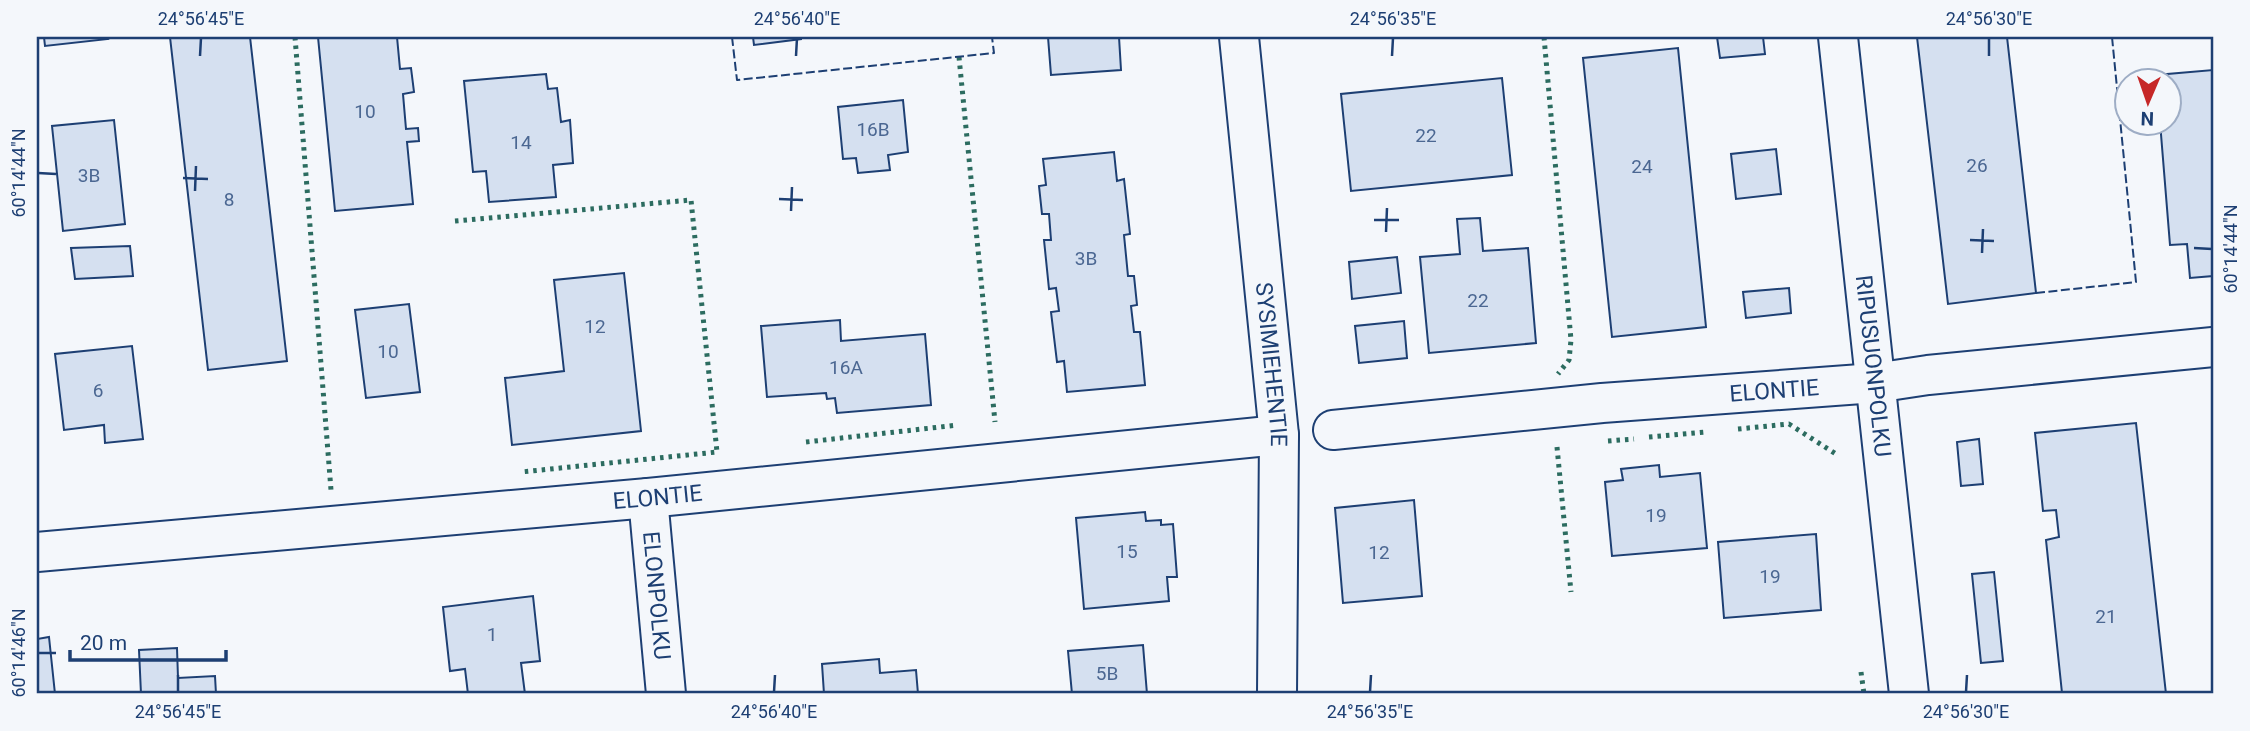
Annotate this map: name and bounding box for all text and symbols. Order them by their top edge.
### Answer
text: 24°56'45"E [158,8,244,29]
text: 24°56'40"E [754,8,840,29]
text: 24°56'35"E [1350,8,1436,29]
text: 24°56'30"E [1946,8,2032,29]
north arrow [2114,66,2184,136]
house number: 10 [354,100,376,123]
text: N [2140,107,2155,130]
house number: 16B [856,118,890,141]
house number: 22 [1415,124,1437,147]
text: 60°14'44"N [8,128,29,218]
house number: 14 [510,131,532,154]
house number: 26 [1966,154,1988,177]
house number: 24 [1631,155,1653,178]
house number: 3B [78,164,100,187]
house number: 8 [224,188,234,211]
text: 60°14'44"N [2220,204,2241,294]
house number: 3B [1075,247,1097,270]
street label: RIPUSUONPOLKU [1850,274,1896,458]
street label: SYSIMIEHENTIE [1250,281,1292,447]
house number: 22 [1467,289,1489,312]
house number: 12 [584,315,606,338]
house number: 10 [377,340,399,363]
house number: 16A [829,356,863,379]
street label: ELONTIE [1728,374,1820,408]
house number: 6 [93,379,103,402]
street label: ELONTIE [612,480,704,515]
house number: 19 [1645,504,1667,527]
street label: ELONPOLKU [637,530,676,661]
house number: 15 [1116,540,1138,563]
house number: 12 [1368,541,1390,564]
house number: 19 [1759,565,1781,588]
house number: 21 [2095,605,2117,628]
text: 60°14'46"N [8,608,29,698]
scale bar [70,619,226,663]
house number: 1 [487,623,497,646]
text: 20 m [80,631,127,655]
house number: 5B [1096,662,1118,685]
text: 24°56'45"E [135,701,221,722]
text: 24°56'40"E [731,701,817,722]
text: 24°56'35"E [1327,701,1413,722]
text: 24°56'30"E [1923,701,2009,722]

